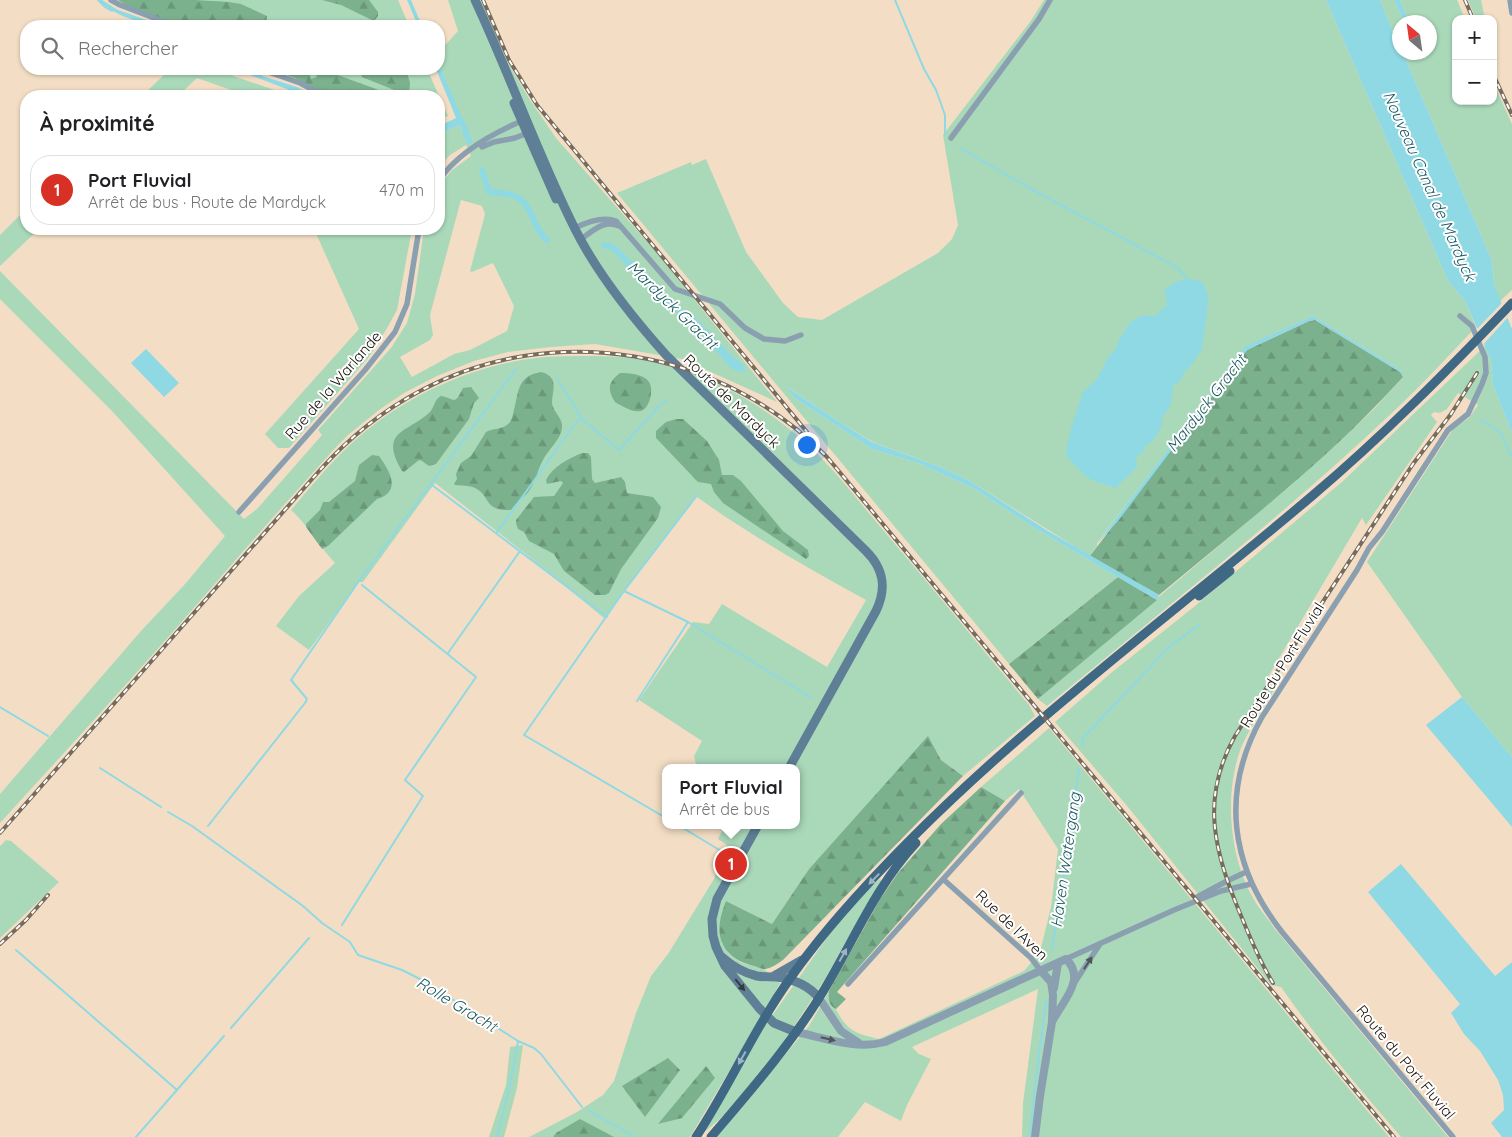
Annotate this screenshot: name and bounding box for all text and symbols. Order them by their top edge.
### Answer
north arrow [1392,15,1437,60]
map controls [1452,15,1497,105]
button: + [1452,15,1497,60]
search box [20,20,445,75]
icon: search [38,34,66,62]
text: Rechercher [78,36,178,60]
button: − [1452,60,1497,105]
water label: Nouveau Canal de Mardyck [1379,88,1481,285]
text: À proximité [40,110,155,136]
text: Port Fluvial [88,168,192,192]
text: 1 [54,180,60,200]
text: 470 m [379,180,424,200]
text: Arrêt de bus · Route de Mardyck [88,192,326,212]
water label: Mardyck Gracht [624,257,724,354]
street label: Rue de la Warlande [281,327,385,443]
water label: Mardyck Gracht [1162,349,1251,456]
street label: Route de Mardyck [680,350,784,452]
your location [794,432,820,458]
street label: Route du Port Fluvial [1236,599,1328,731]
popup [662,764,800,829]
text: Port Fluvial [679,775,783,799]
water label: Haven Watergang [1046,790,1085,929]
text: Arrêt de bus [679,799,770,819]
pin: 1 [715,845,747,883]
one-way arrow [868,873,880,885]
street label: Rue de l'Aven [972,886,1052,964]
one-way arrow [838,949,847,962]
one-way arrow [1083,956,1093,969]
water label: Rolle Gracht [413,972,502,1037]
one-way arrow [734,978,745,991]
street label: Route du Port Fluvial [1352,1001,1460,1123]
one-way arrow [821,1035,836,1043]
one-way arrow [737,1052,746,1065]

